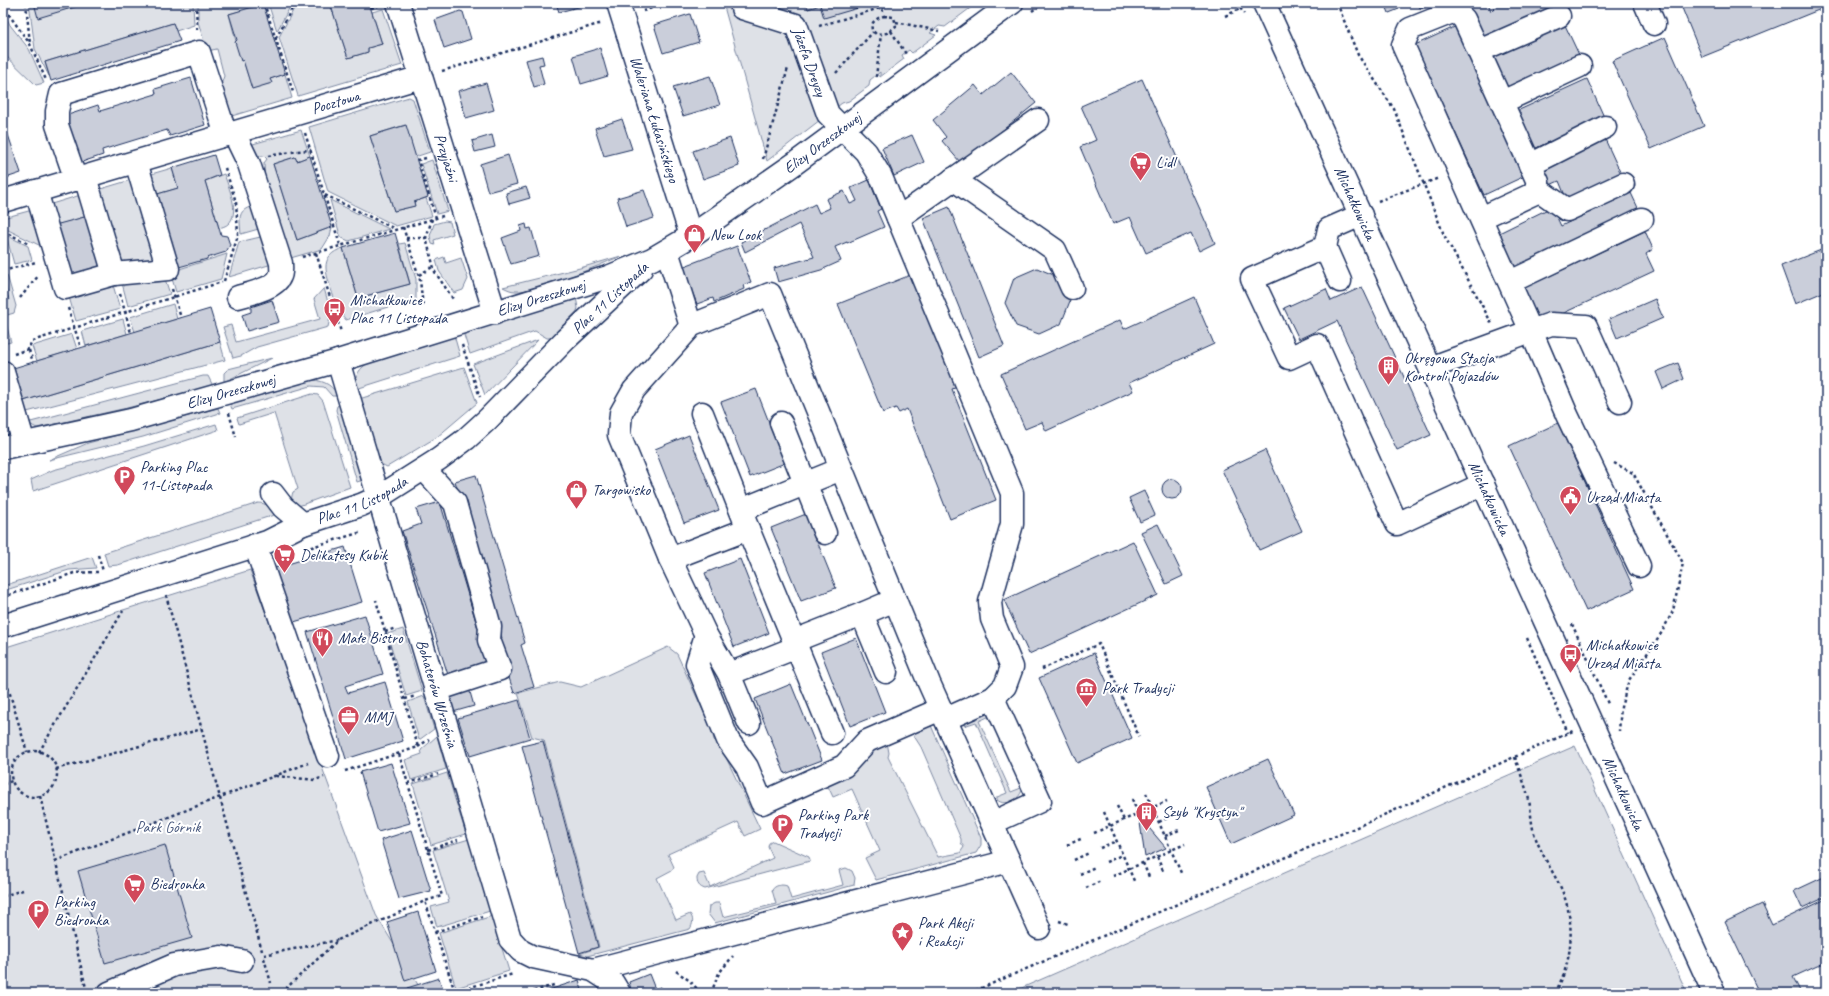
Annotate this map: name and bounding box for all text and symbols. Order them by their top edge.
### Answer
street label: Józefa Dreyzy [787,24,831,101]
street label: Waleriana Łukasińskiego [625,54,684,186]
street label: Pocztowa [309,85,363,119]
street label: Elizy Orzeszkowej [780,107,867,178]
street label: Przyjaźni [429,131,464,186]
supermarket icon: Lidl [1128,149,1154,182]
place label: Lidl [1156,152,1178,172]
street label: Michałkowicka [1330,163,1381,245]
shop icon: New Look [681,222,707,255]
place label: New Look [710,225,762,245]
street label: Plac 11 Listopada [568,257,653,338]
street label: Elizy Orzeszkowej [495,274,589,321]
place label: Michałkowice Plac 11 Listopada [350,290,448,328]
bus stop icon: Michałkowice Plac 11 Listopada [322,296,348,329]
place label: Okręgowa Stacja Kontroli Pojazdów [1404,348,1500,386]
building icon: Okręgowa Stacja Kontroli Pojazdów [1375,354,1401,387]
street label: Elizy Orzeszkowej [184,369,279,414]
place label: Parking Plac 11-Listopada [140,457,213,495]
street label: Michałkowicka [1464,458,1515,540]
parking icon: Parking Plac 11-Listopada [111,463,137,496]
street label: Plac 11 Listopada [314,471,412,529]
shop icon: Targowisko [563,477,589,510]
place label: Targowisko [592,480,652,500]
public building icon: Urząd Miasta [1558,484,1584,517]
place label: Urząd Miasta [1586,487,1662,507]
supermarket icon: Delikatesy Kubik [271,542,297,575]
place label: Delikatesy Kubik [300,545,388,565]
restaurant icon: Małe Bistro [310,625,336,658]
place label: Małe Bistro [338,628,404,648]
place label: Michałkowice Urząd Miasta [1586,635,1662,673]
street label: Bohaterów Września [411,637,463,751]
bus stop icon: Michałkowice Urząd Miasta [1557,641,1583,674]
museum icon: Park Tradycji [1073,675,1099,708]
place label: Park Tradycji [1102,678,1176,698]
office icon: MMJ [336,704,362,737]
place label: MMJ [364,707,395,727]
street label: Michałkowicka [1598,753,1649,835]
building icon: Szyb "Krystyn" [1134,799,1160,832]
place label: Szyb "Krystyn" [1162,802,1245,822]
place label: Parking Park Tradycji [798,805,869,843]
parking icon: Parking Park Tradycji [770,811,796,844]
park label: Park Górnik [136,817,201,837]
supermarket icon: Biedronka [122,871,148,904]
place label: Biedronka [150,874,205,894]
place label: Parking Biedronka [54,892,109,930]
parking icon: Parking Biedronka [25,898,51,931]
place label: Park Akcji i Reakcji [918,913,975,951]
place icon: Park Akcji i Reakcji [890,919,916,952]

